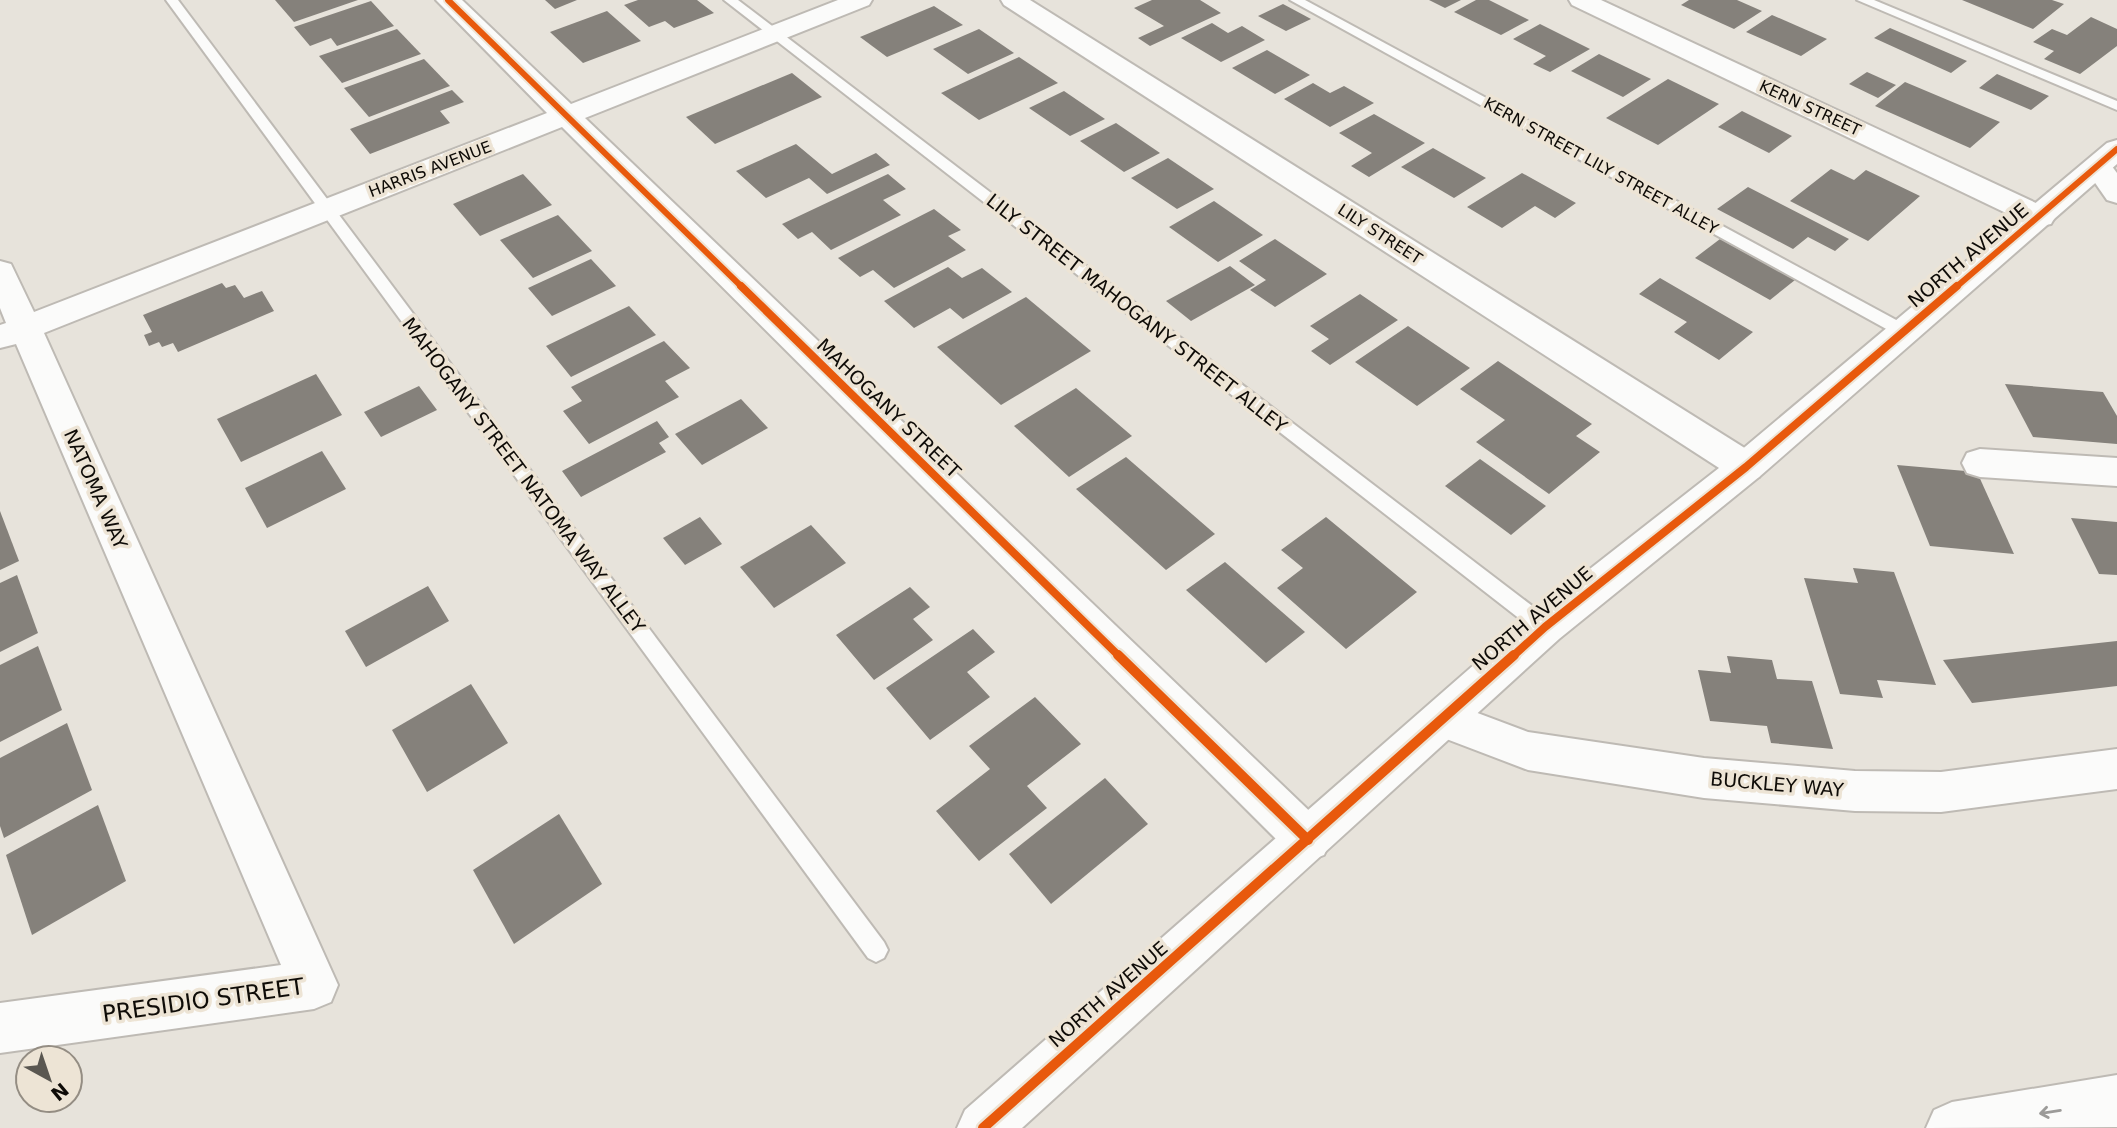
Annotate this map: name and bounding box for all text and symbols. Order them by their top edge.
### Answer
street label: KERN STREET [1756,76,1864,140]
street label: KERN STREET LILY STREET ALLEY [1481,93,1722,239]
street label: HARRIS AVENUE [366,137,494,201]
street label: LILY STREET MAHOGANY STREET ALLEY [983,189,1292,437]
street label: NORTH AVENUE [1904,198,2032,312]
street label: LILY STREET [1334,200,1426,268]
street label: MAHOGANY STREET NATOMA WAY ALLEY [398,313,650,637]
street label: MAHOGANY STREET [813,334,966,482]
street label: NATOMA WAY [60,426,132,553]
street label: NORTH AVENUE [1468,561,1596,675]
street label: BUCKLEY WAY [1709,767,1845,801]
street label: NORTH AVENUE [1044,937,1172,1051]
street label: PRESIDIO STREET [100,973,306,1027]
north arrow [14,1044,84,1114]
text: N [47,1078,73,1106]
one-way arrow [2039,1106,2062,1119]

